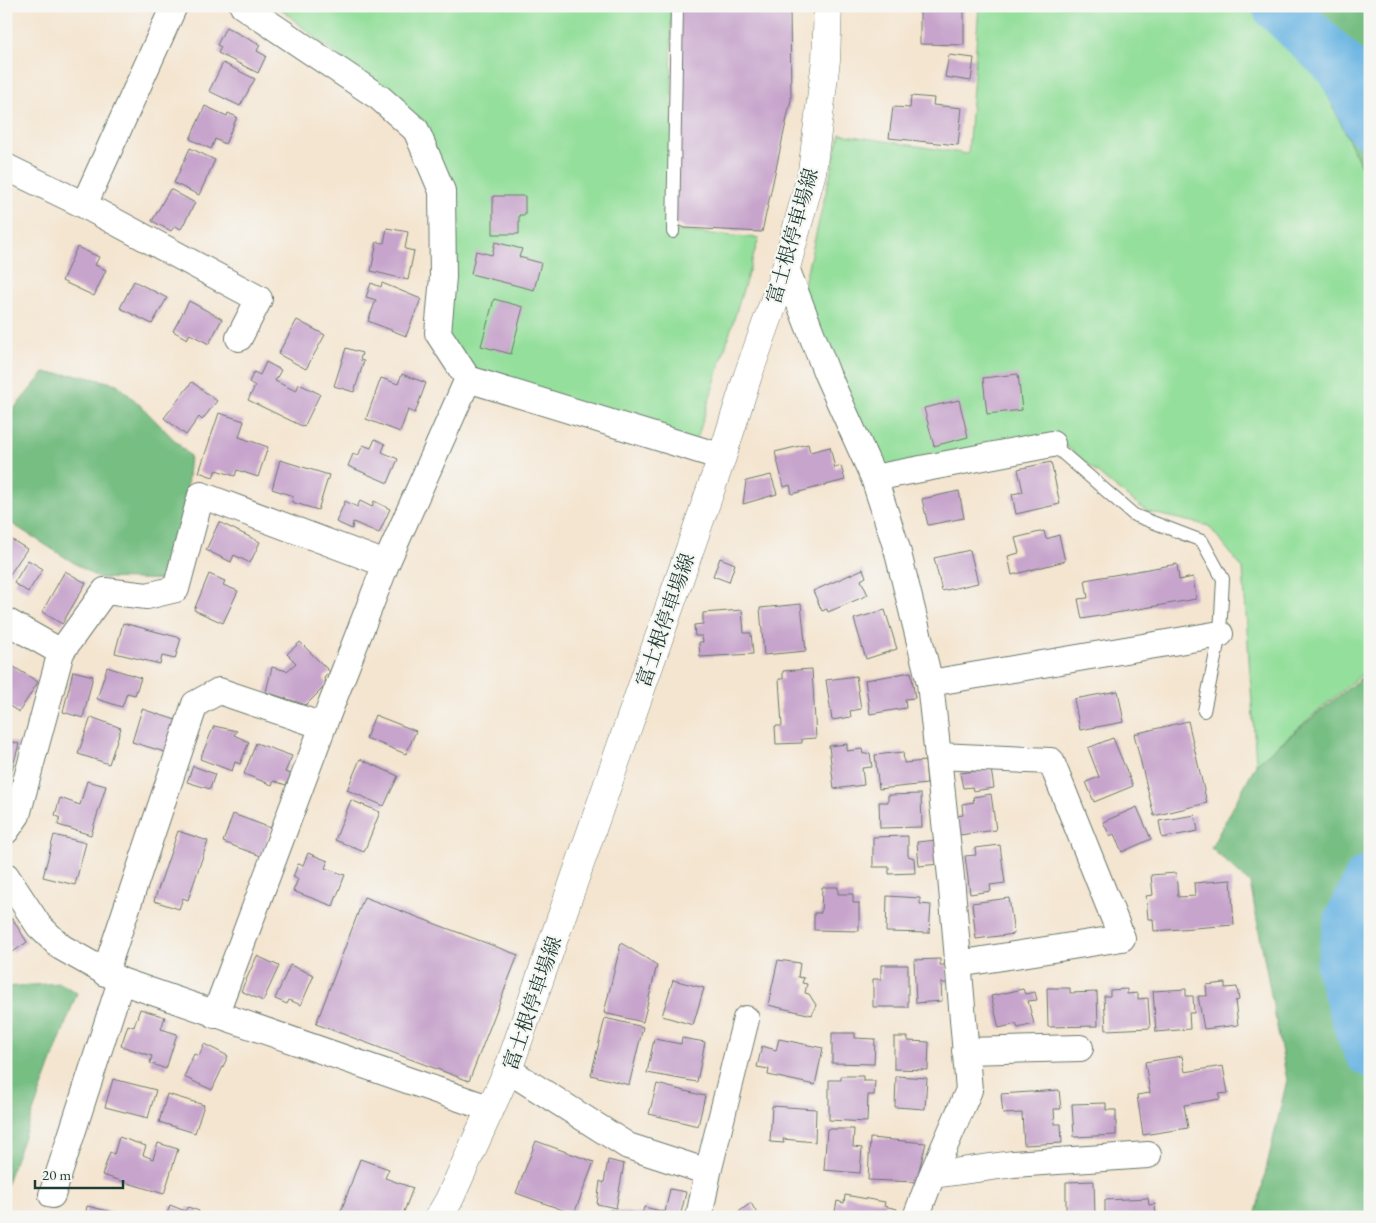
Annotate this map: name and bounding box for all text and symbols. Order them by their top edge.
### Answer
street label: 富士根停車場線 [760,165,824,307]
street label: 富士根停車場線 [630,550,700,690]
street label: 富士根停車場線 [497,933,567,1073]
scale bar [35,1158,122,1190]
text: 20 m [42,1165,71,1184]

